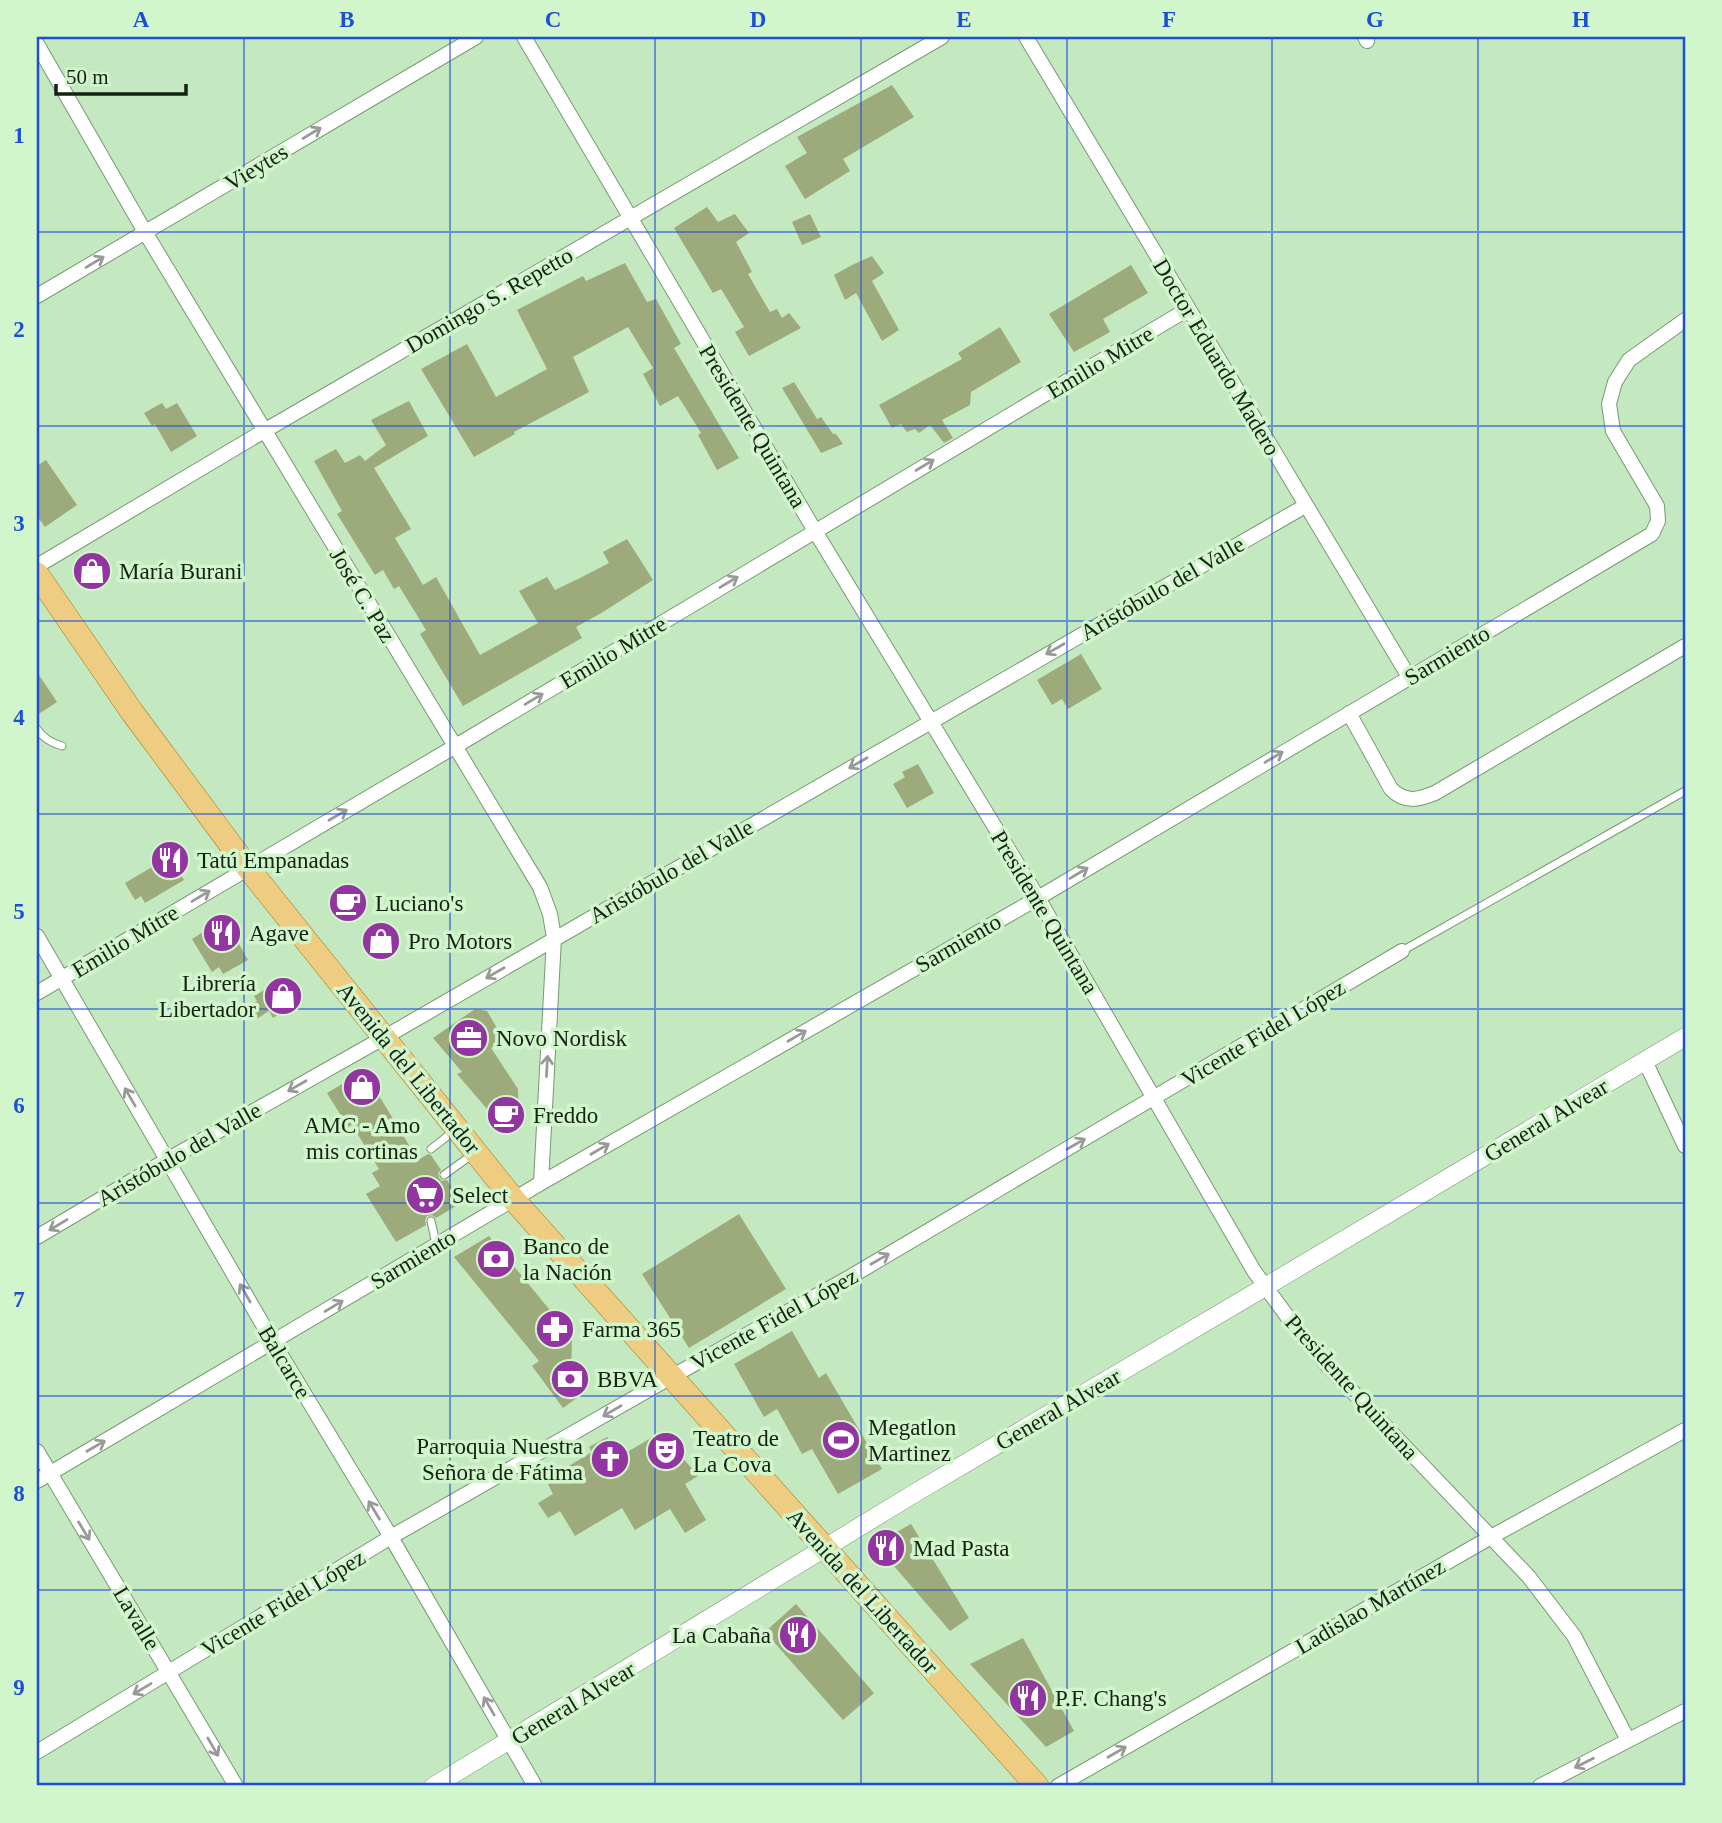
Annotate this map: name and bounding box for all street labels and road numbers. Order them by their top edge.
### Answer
street label: Vieytes [220,139,292,196]
street label: Domingo S. Repetto [401,242,577,358]
street label: Doctor Eduardo Madero [1148,254,1285,460]
street label: Emilio Mitre [1043,321,1158,404]
street label: Presidente Quintana [694,340,811,512]
street label: Aristóbulo del Valle [1076,531,1249,645]
street label: José C. Paz [325,544,400,647]
street label: Emilio Mitre [556,611,671,694]
street label: Sarmiento [1400,620,1494,690]
street label: Aristóbulo del Valle [585,814,758,928]
street label: Presidente Quintana [986,826,1103,998]
street label: Emilio Mitre [68,900,183,983]
street label: Sarmiento [911,909,1005,978]
street label: Vicente Fidel López [1177,975,1350,1092]
street label: Avenida del Libertador [332,978,486,1159]
street label: General Alvear [1480,1074,1613,1167]
street label: Aristóbulo del Valle [93,1097,266,1211]
street label: Sarmiento [366,1224,460,1294]
street label: Vicente Fidel López [687,1263,862,1376]
street label: Presidente Quintana [1280,1310,1423,1465]
street label: Balcarce [253,1321,316,1403]
street label: General Alvear [991,1363,1125,1455]
street label: Avenida del Libertador [782,1504,943,1679]
street label: Vicente Fidel López [197,1545,370,1662]
street label: Ladislao Martínez [1291,1554,1449,1659]
street label: Lavalle [108,1582,165,1654]
street label: General Alvear [507,1657,640,1750]

